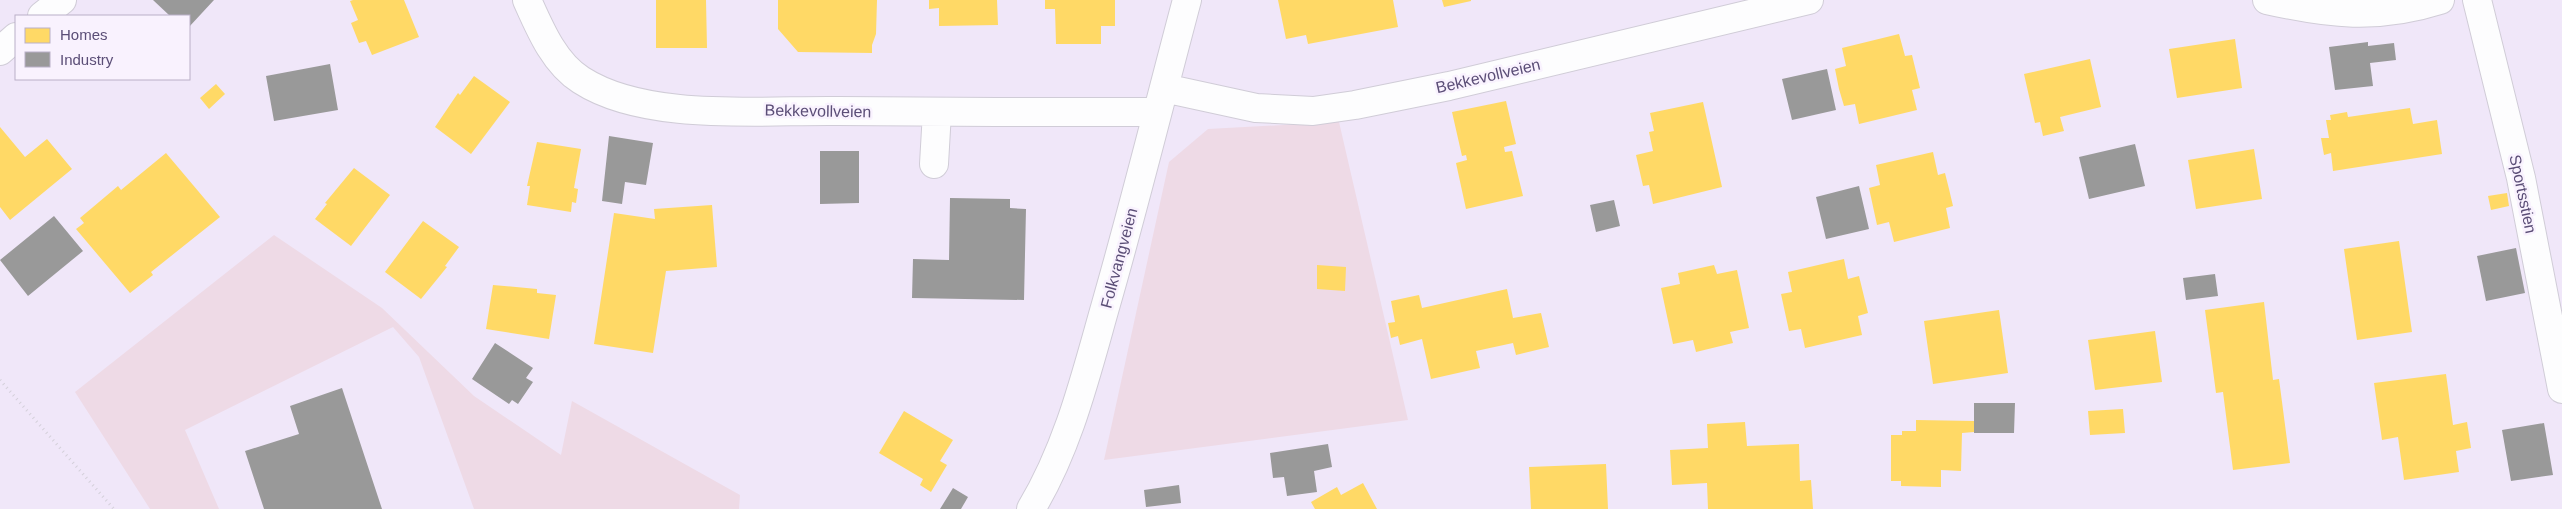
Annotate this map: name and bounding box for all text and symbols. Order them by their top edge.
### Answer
legend [15,15,190,80]
text: Homes [60,26,108,43]
text: Industry [60,51,114,68]
street label: Bekkevollveien [1434,56,1542,96]
street label: Bekkevollveien [764,102,872,120]
street label: Sportsstien [2506,153,2540,235]
street label: Folkvangveien [1097,206,1141,310]

